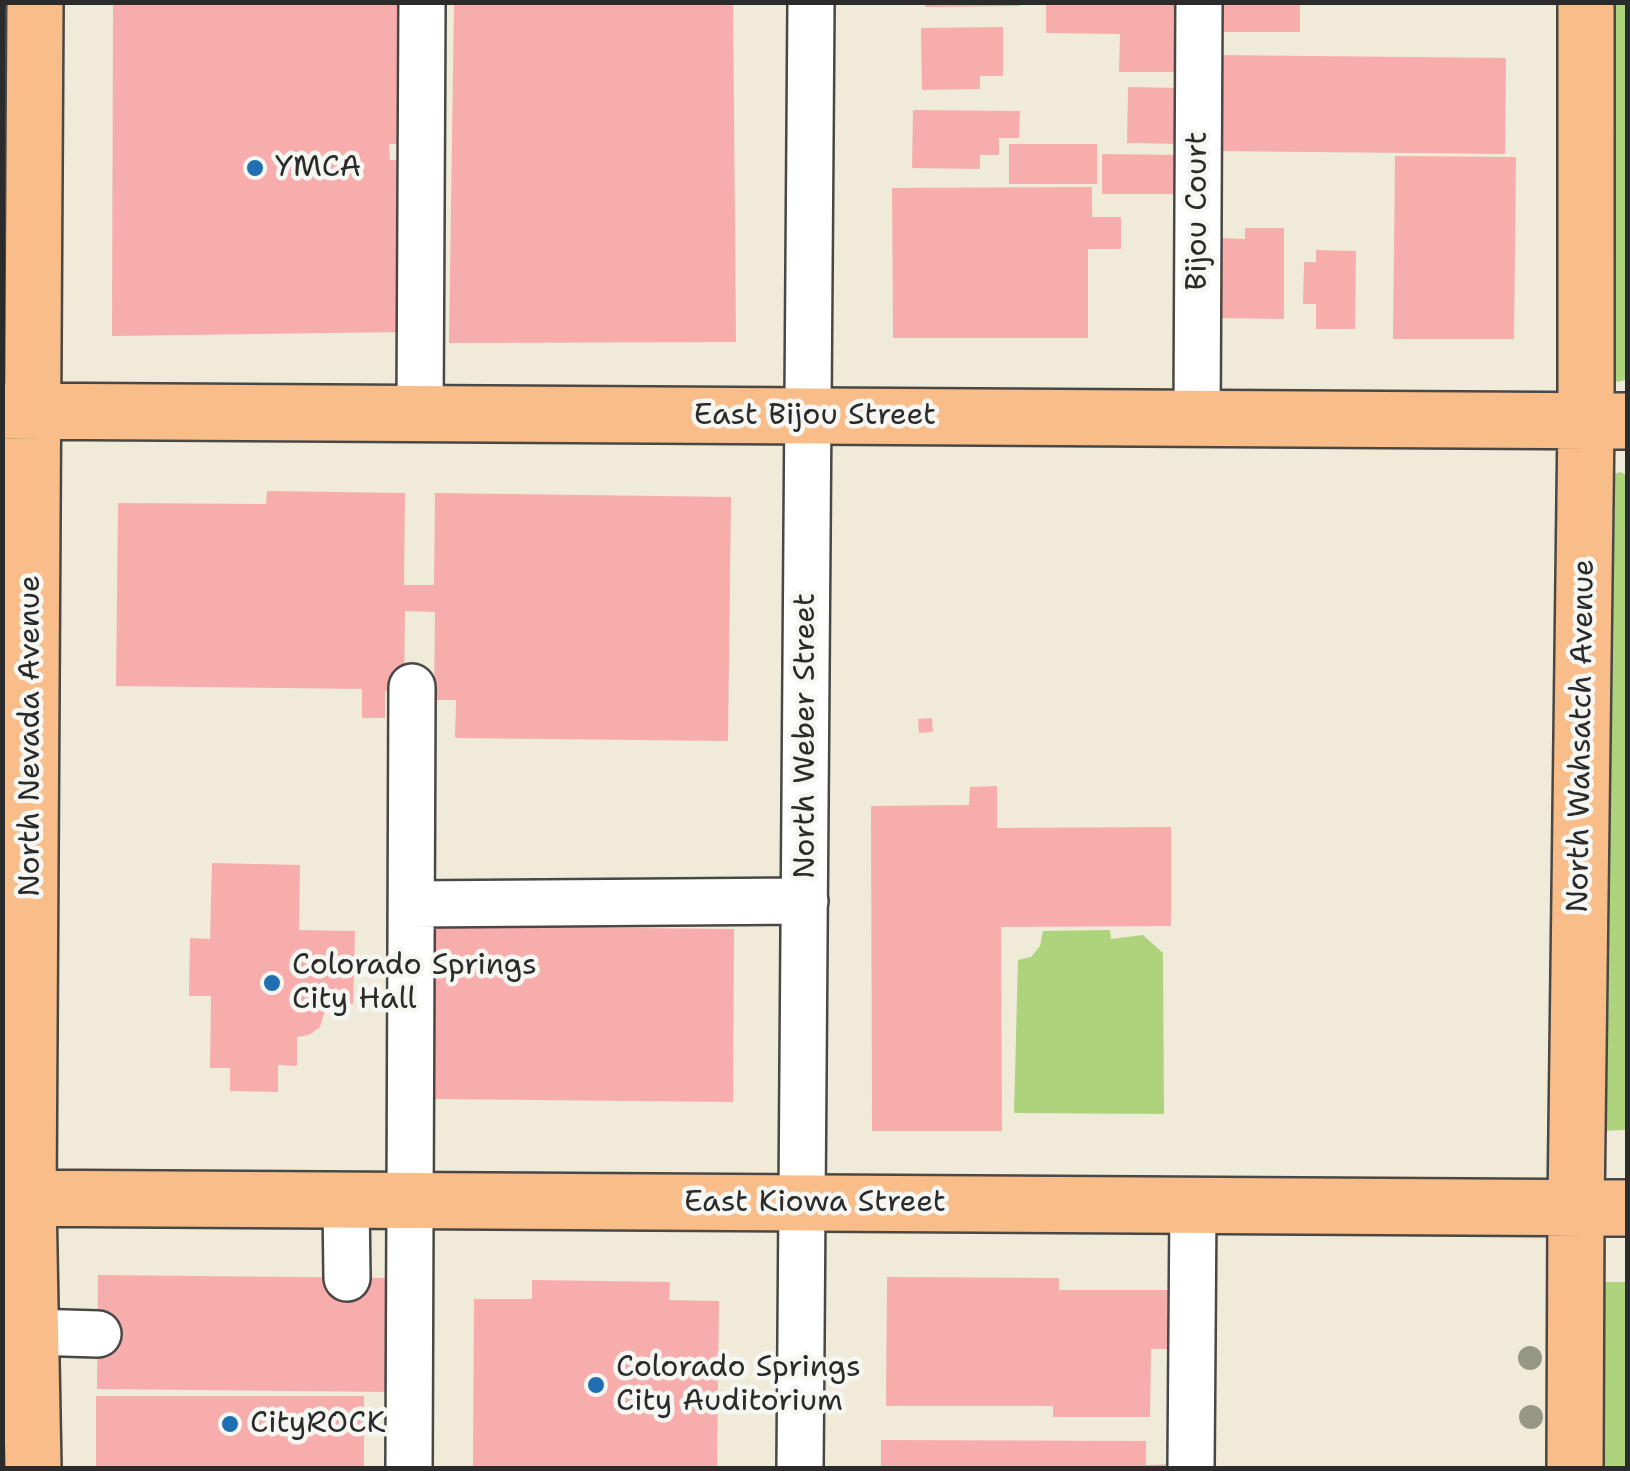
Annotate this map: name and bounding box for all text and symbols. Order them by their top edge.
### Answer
street label: Bijou Court [1180,131,1216,291]
place label: YMCA [275,150,361,186]
marker: YMCA [244,157,266,179]
street label: East Bijou Street [694,398,936,434]
street label: North Wahsatch Avenue [1561,559,1603,913]
street label: North Nevada Avenue [13,575,49,897]
street label: North Weber Street [788,593,824,879]
place label: Colorado Springs City Hall [292,948,537,1018]
marker: Colorado Springs City Hall [261,972,283,994]
street label: East Kiowa Street [684,1185,946,1221]
place label: Colorado Springs City Auditorium [616,1350,861,1420]
marker: Colorado Springs City Auditorium [585,1374,607,1396]
place label: CityROCK [250,1406,386,1442]
marker: CityROCK [219,1413,241,1435]

